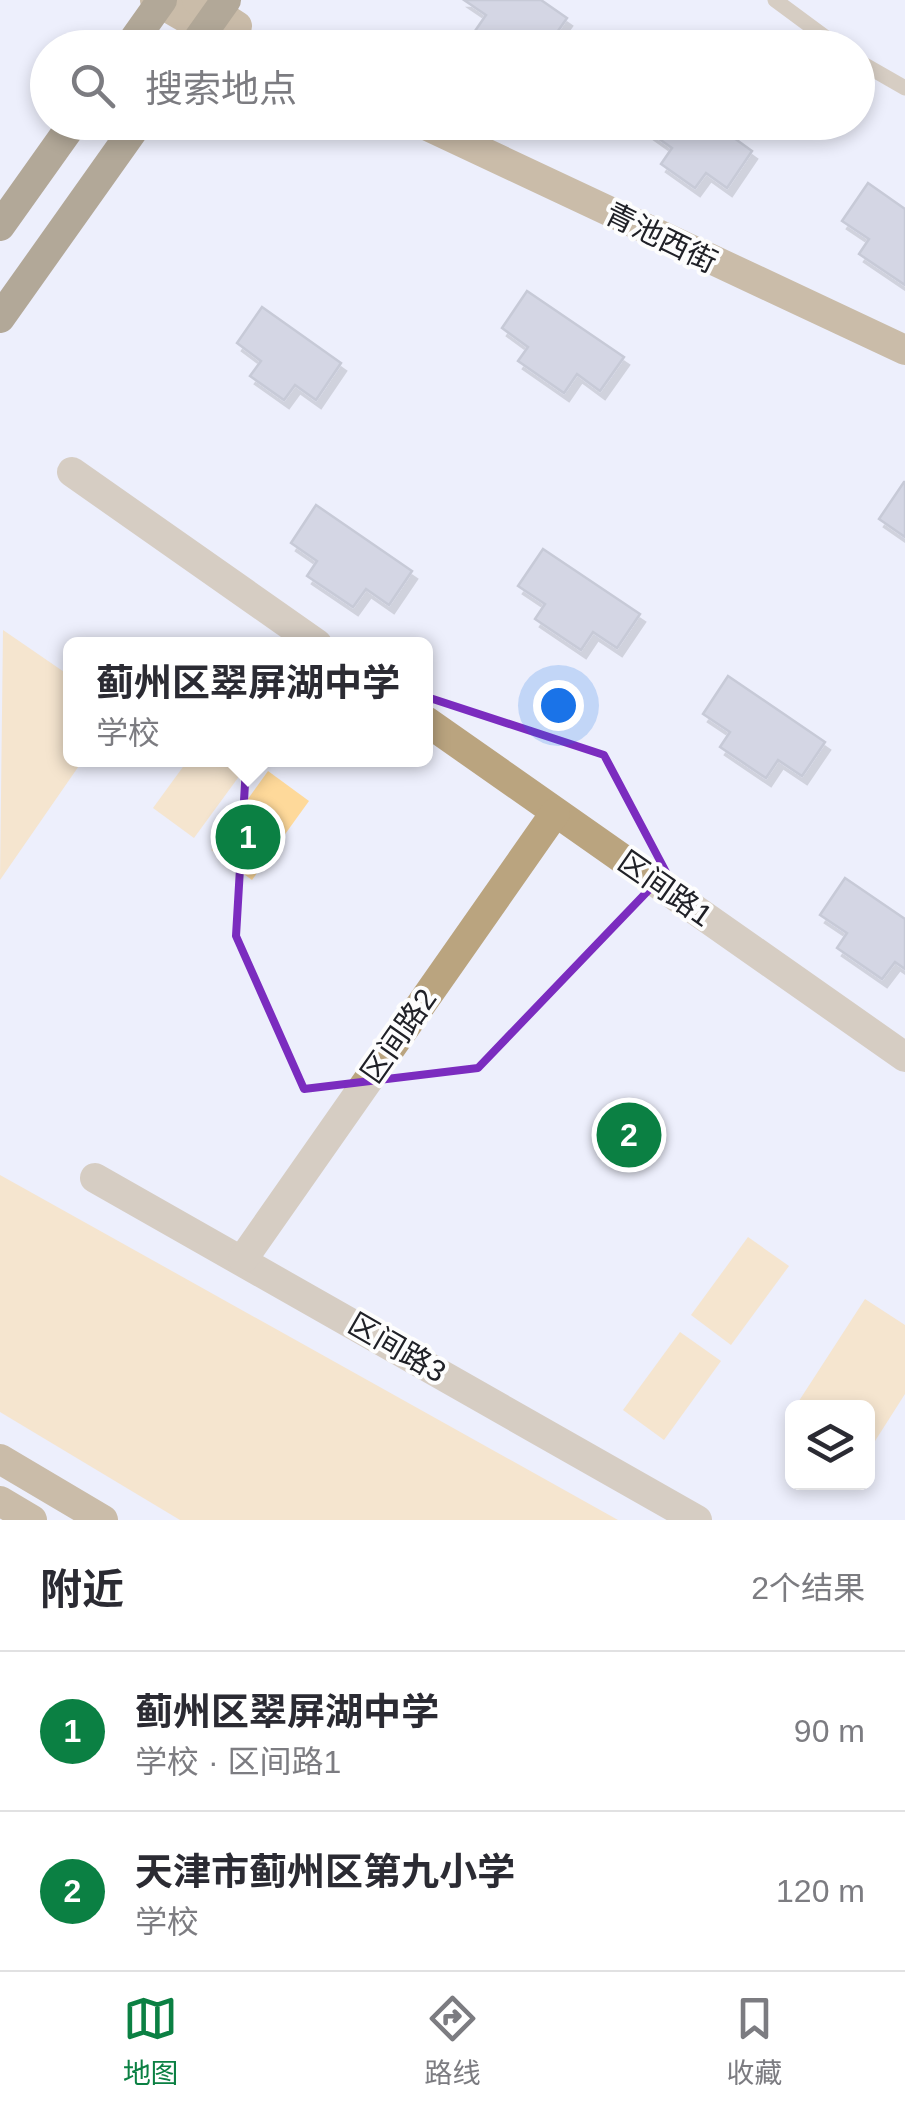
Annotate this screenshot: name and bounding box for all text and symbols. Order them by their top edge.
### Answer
search box [30,30,875,140]
icon: search [65,58,120,113]
text: 搜索地点 [145,68,297,110]
street label: 青池西街 [600,196,722,279]
popup [63,637,433,767]
text: 蓟州区翠屏湖中学 [96,662,400,704]
your location [533,680,584,731]
text: 学校 [96,715,160,751]
pin: 1 [216,800,280,874]
street label: 区间路1 [612,844,718,933]
street label: 区间路2 [354,983,443,1089]
pin: 2 [596,1098,662,1172]
street label: 区间路3 [343,1307,452,1389]
map controls [785,1400,875,1490]
button: layers [785,1400,875,1490]
text: 附近 [40,1566,124,1613]
text: 2个结果 [751,1570,865,1606]
text: 蓟州区翠屏湖中学 [135,1691,439,1733]
text: 1 [64,1713,81,1749]
text: 90 m [794,1713,865,1749]
text: 学校 · 区间路1 [135,1744,341,1780]
text: 天津市蓟州区第九小学 [135,1851,515,1893]
text: 2 [64,1873,81,1909]
text: 120 m [776,1873,865,1909]
text: 学校 [135,1904,199,1940]
tab: 地图 [123,1991,179,2091]
tab: 路线 [424,1991,480,2091]
tab: 收藏 [726,1991,782,2091]

